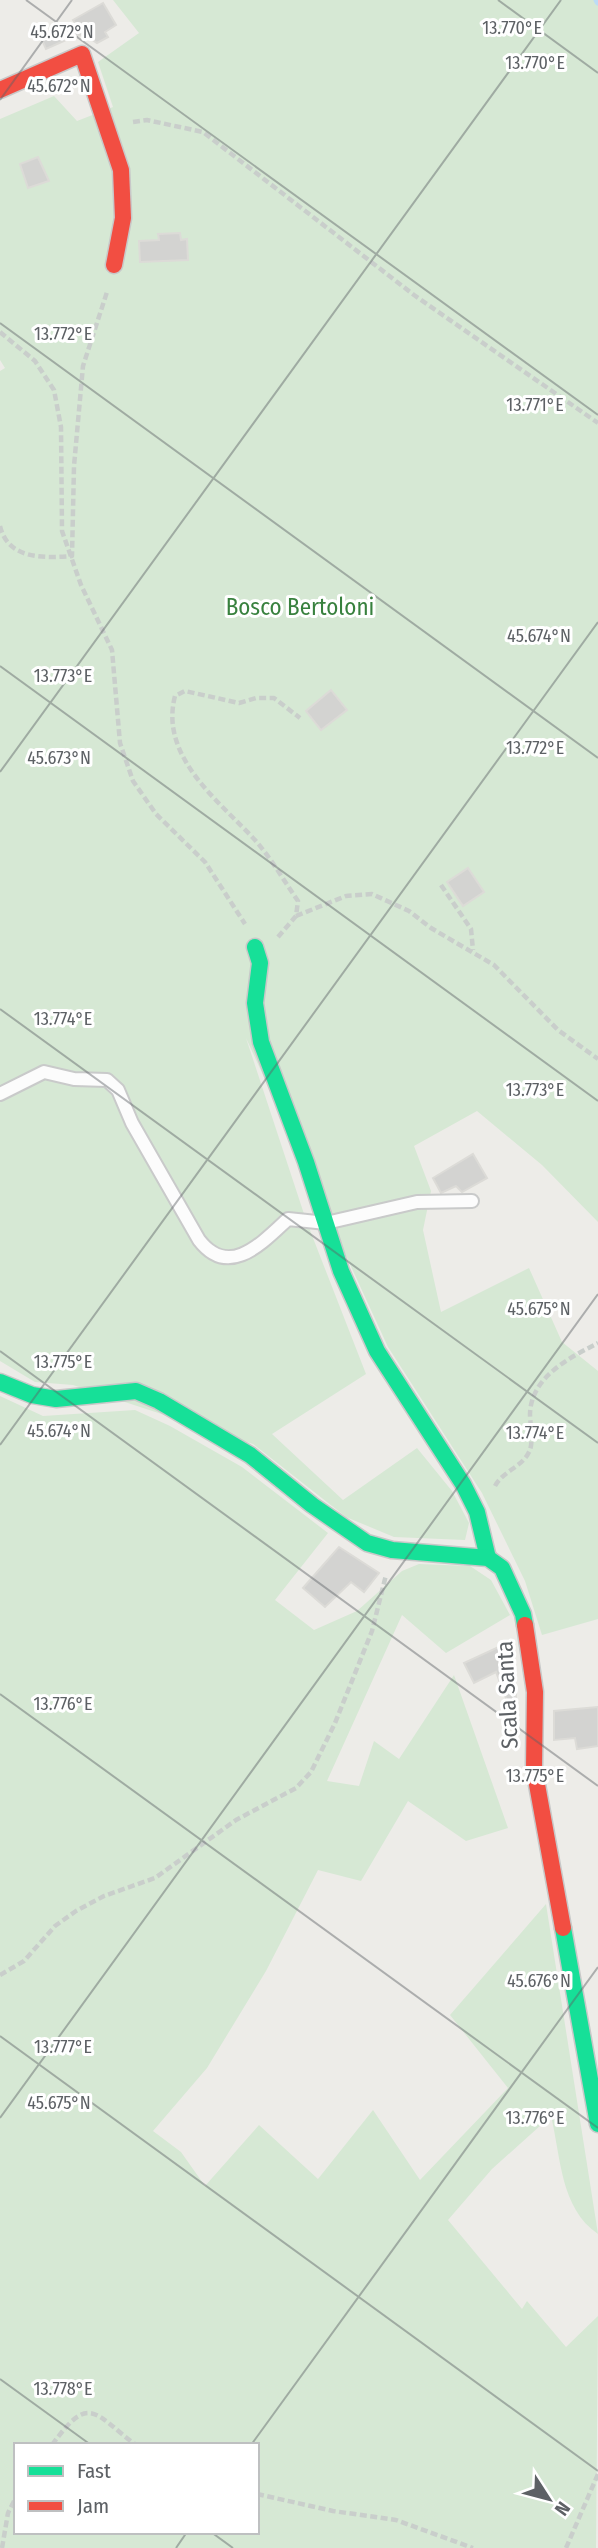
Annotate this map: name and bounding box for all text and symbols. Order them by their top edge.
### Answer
text: 13.770°E [482,17,542,39]
text: 45.672°N [30,21,94,43]
text: 13.770°E [505,52,565,74]
text: 45.672°N [27,75,91,97]
text: 13.772°E [34,323,92,345]
text: 13.771°E [506,394,564,416]
park label: Bosco Bertoloni [226,593,374,621]
text: 45.674°N [507,625,571,647]
text: 13.773°E [34,665,92,687]
text: 13.772°E [506,737,564,759]
text: 45.673°N [27,747,91,769]
text: 13.774°E [34,1008,92,1030]
text: 13.773°E [506,1079,564,1101]
text: 45.675°N [507,1298,571,1320]
text: 13.775°E [34,1351,92,1373]
text: 45.674°N [27,1420,91,1442]
text: 13.774°E [506,1422,564,1444]
street label: Scala Santa [490,1640,524,1750]
text: 13.776°E [34,1693,92,1715]
text: 13.775°E [506,1765,564,1787]
text: 45.676°N [507,1970,571,1992]
text: 13.777°E [34,2036,92,2058]
text: 45.675°N [27,2092,91,2114]
text: 13.776°E [506,2107,564,2129]
text: 13.778°E [33,2378,93,2400]
legend [14,2443,259,2534]
text: Fast [77,2458,111,2484]
north arrow [514,2464,584,2534]
text: Jam [77,2493,109,2519]
text: N [550,2497,575,2520]

